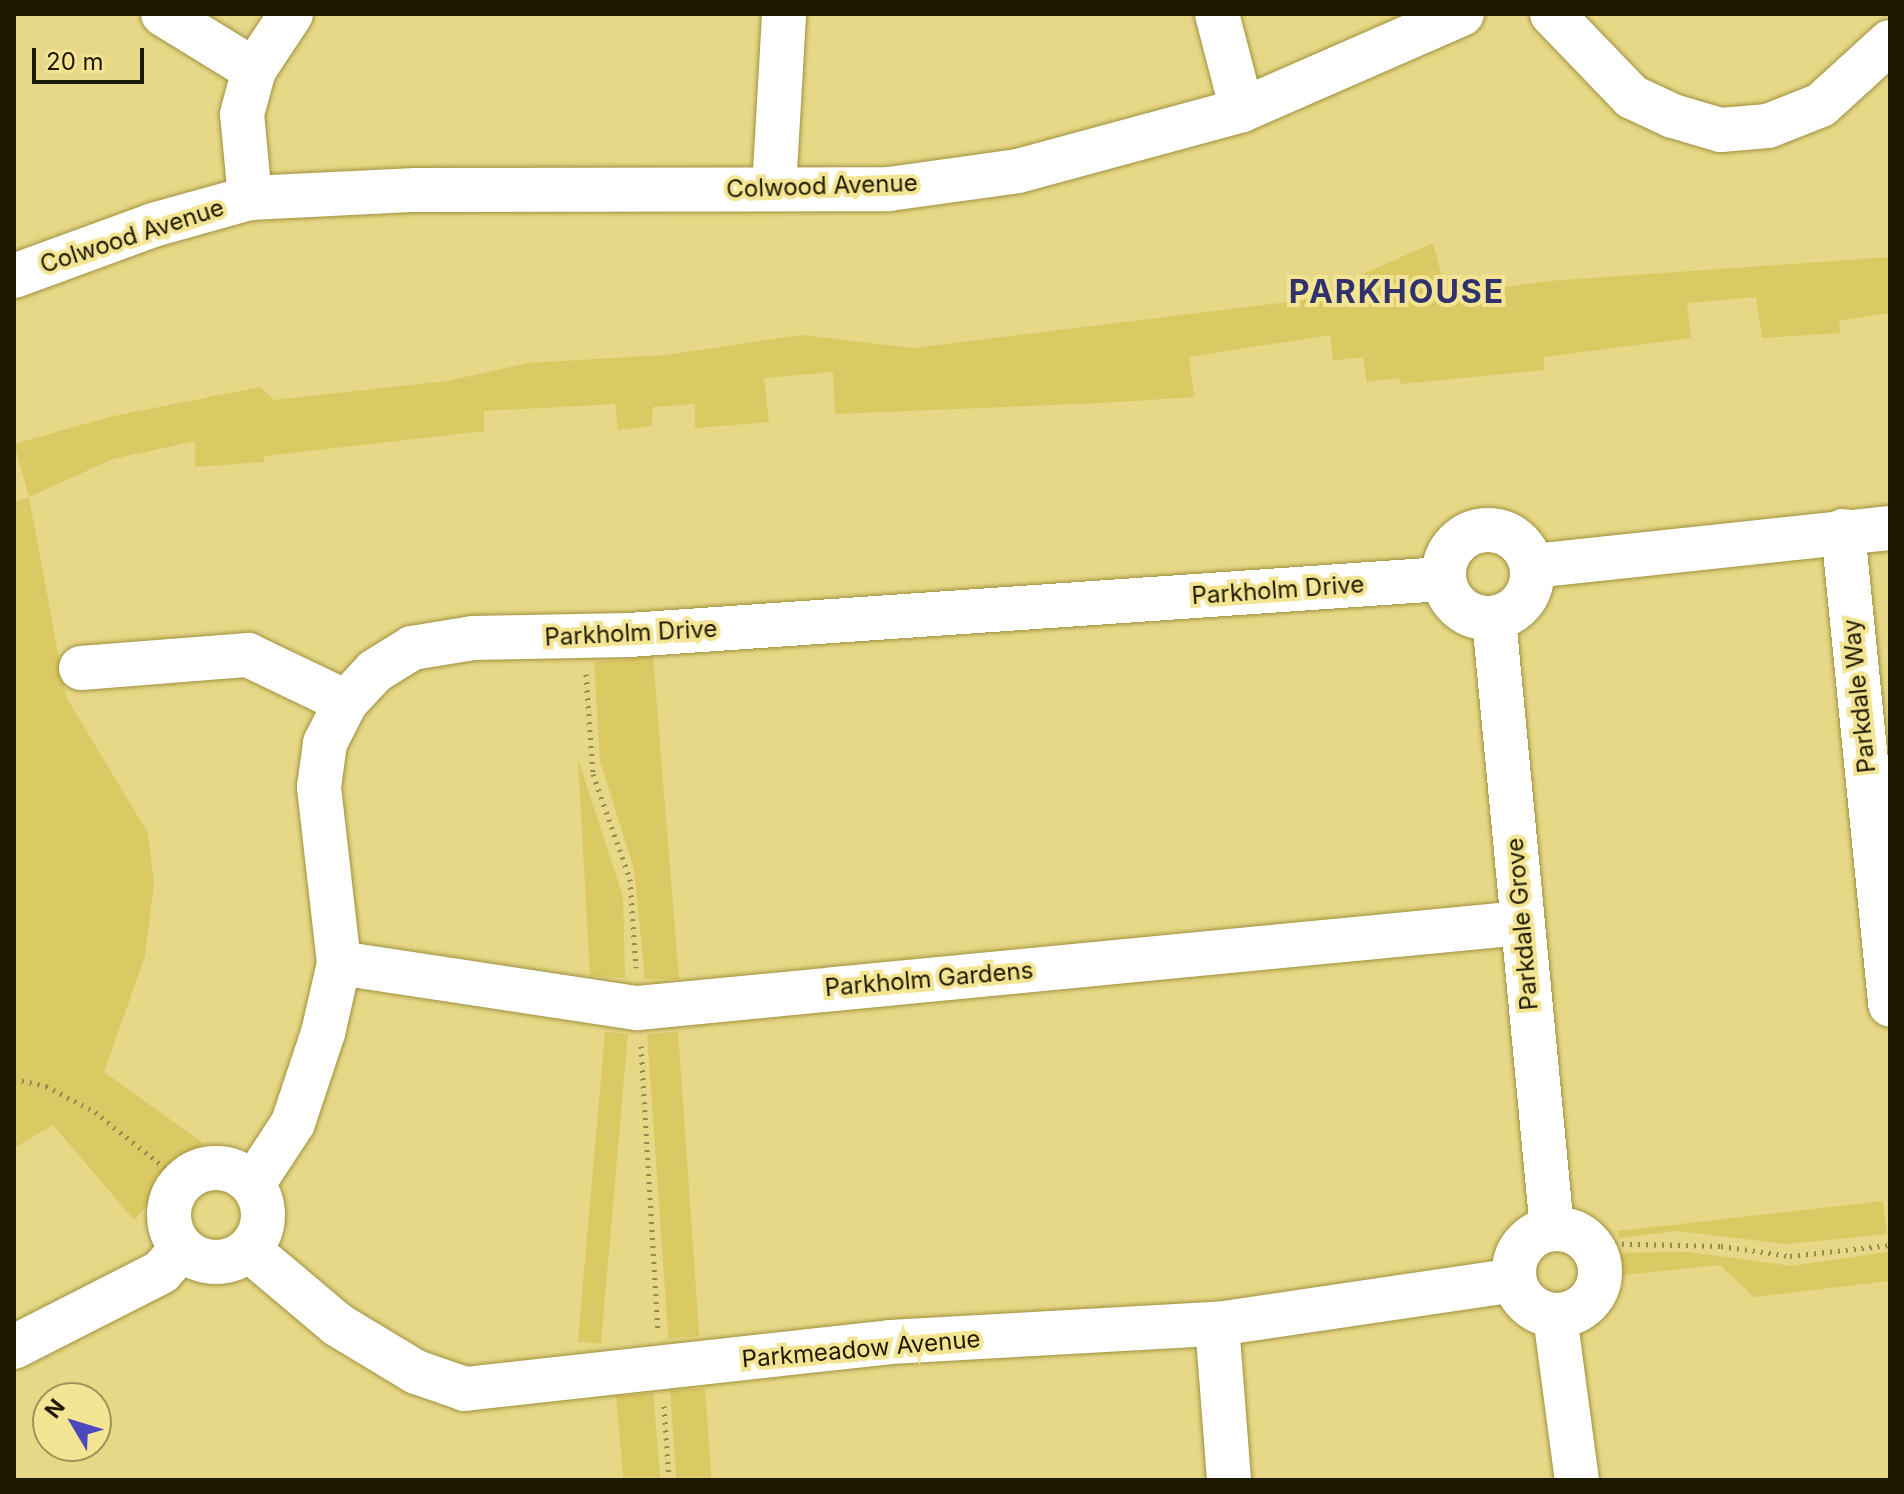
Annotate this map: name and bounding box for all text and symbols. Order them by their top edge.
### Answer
scale bar [36,32,148,82]
text: 20 m [46,47,104,76]
street label: Colwood Avenue [726,168,918,204]
street label: Colwood Avenue [36,193,228,279]
district label: PARKHOUSE [1289,273,1505,311]
street label: Parkholm Drive [1191,570,1365,610]
street label: Parkholm Drive [544,614,718,652]
street label: Parkdale Way [1837,618,1881,774]
street label: Parkdale Grove [1500,837,1544,1011]
street label: Parkholm Gardens [824,956,1034,1002]
street label: Parkmeadow Avenue [740,1324,982,1374]
north arrow [32,1382,112,1462]
text: N [39,1394,70,1423]

